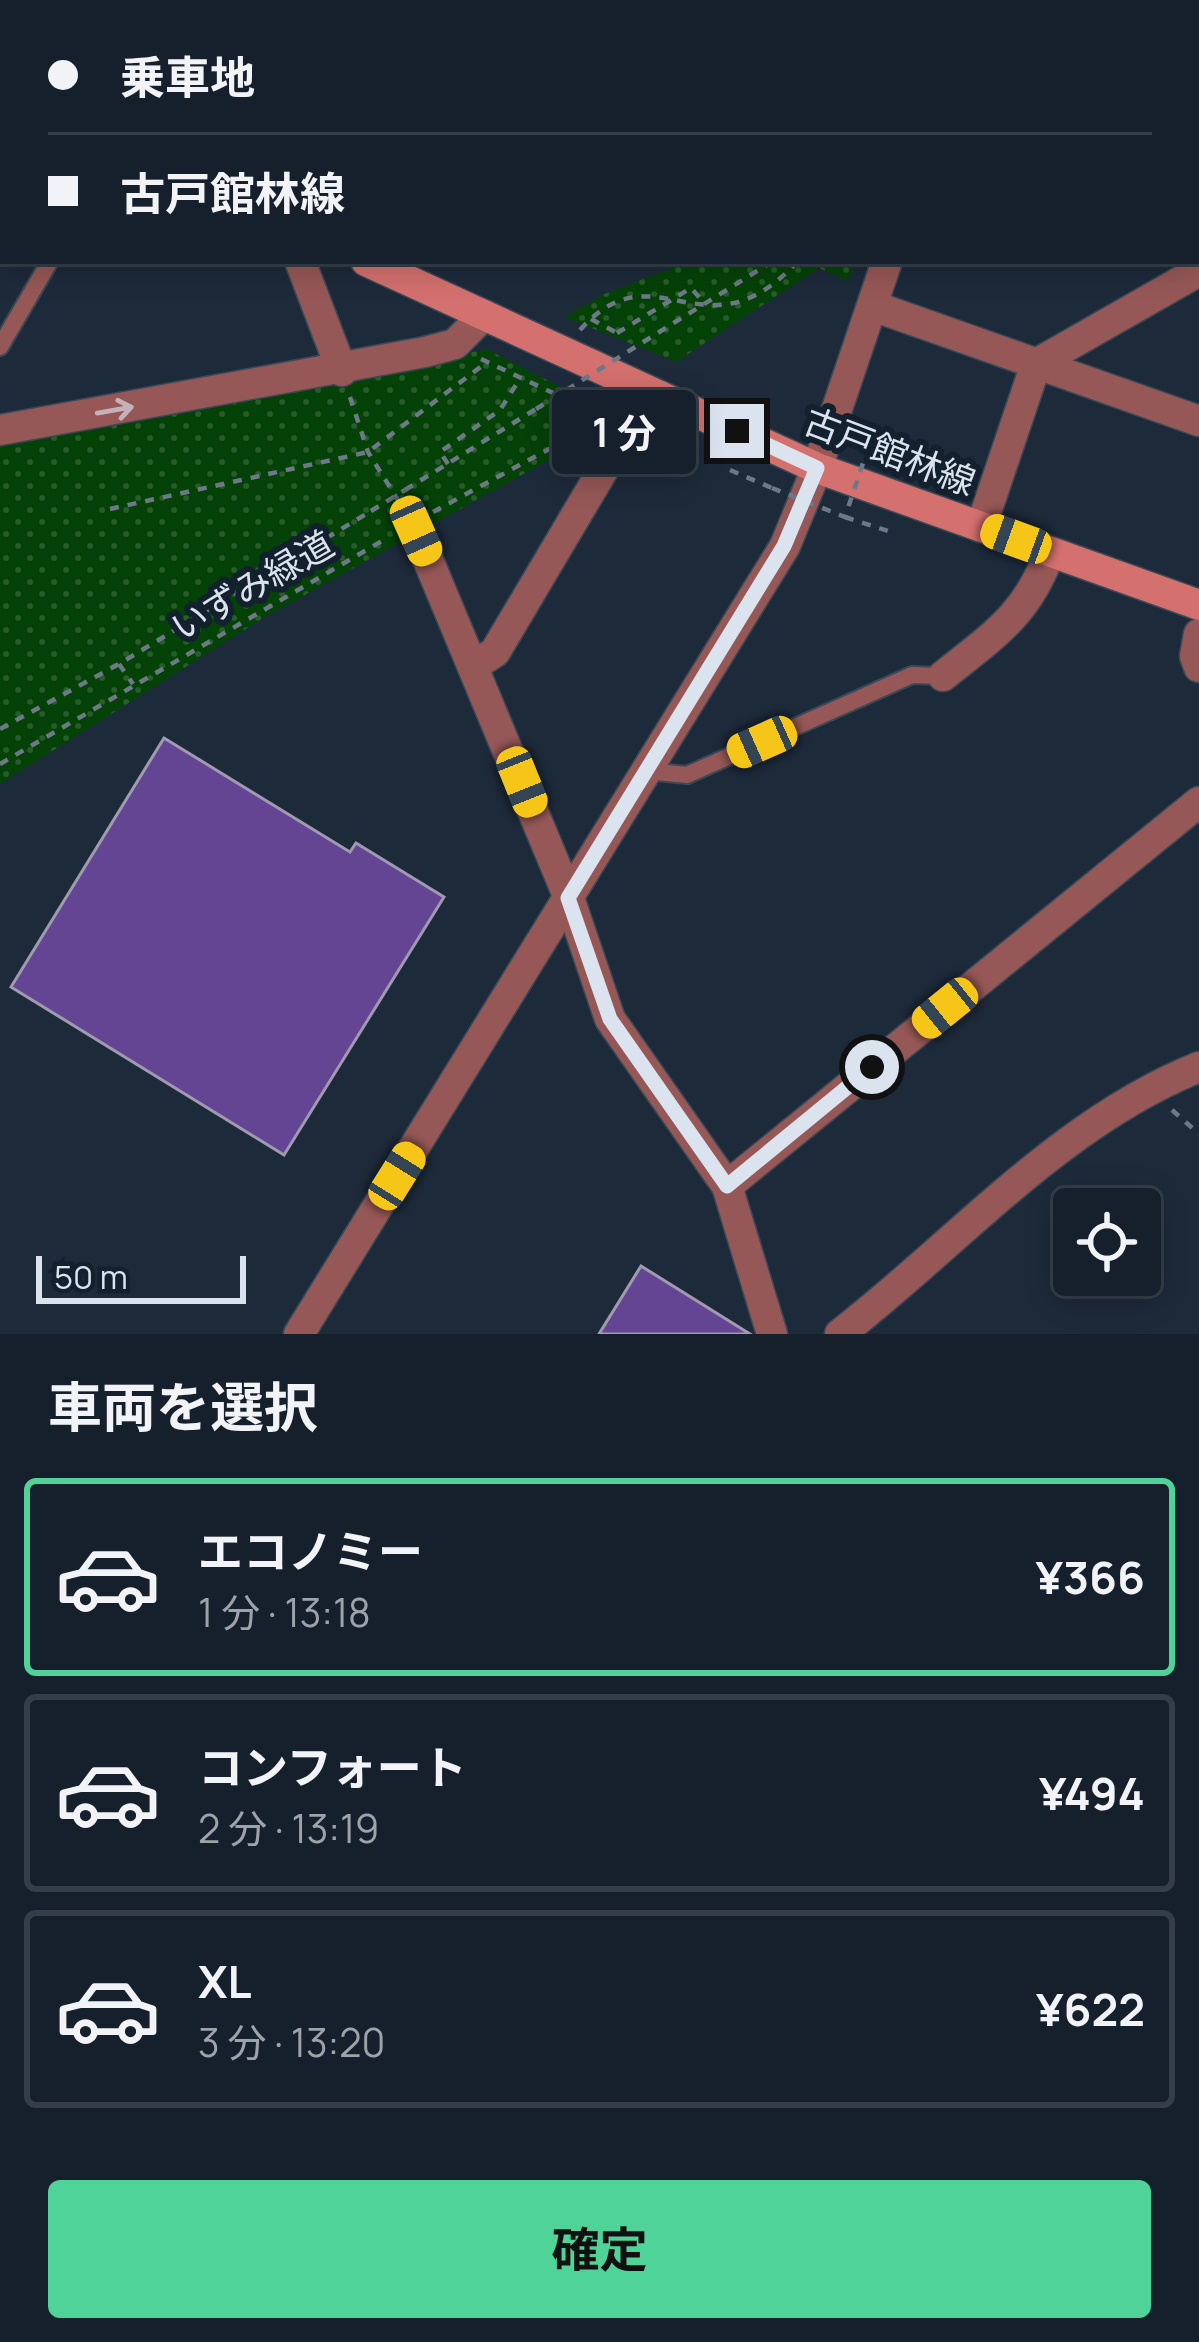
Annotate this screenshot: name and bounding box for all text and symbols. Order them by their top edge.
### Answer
text: 乗車地 [120,46,255,108]
text: 古戸館林線 [120,162,345,224]
callout: 1 分 [551,389,695,473]
street label: 古戸館林線 [797,396,983,506]
one-way arrow [95,397,134,420]
route end [710,404,764,458]
text: 1 分 [592,405,656,459]
car [385,491,447,571]
car [976,510,1056,568]
street label: いずみ緑道 [162,519,342,651]
car [722,711,802,773]
car [492,742,552,822]
car [906,971,984,1045]
route start [845,1040,899,1094]
car [363,1136,431,1216]
map controls [1053,1188,1161,1296]
button: locate [1053,1188,1161,1296]
scale bar [36,1250,246,1303]
text: 50 m [54,1254,128,1299]
text: 車両を選択 [48,1369,318,1443]
text: エコノミー [198,1520,423,1582]
icon: car [54,1523,162,1631]
text: ¥366 [1035,1546,1145,1608]
text: 1 分 · 13:18 [198,1585,371,1639]
text: コンフォート [198,1736,467,1798]
icon: car [54,1739,162,1847]
text: ¥494 [1039,1762,1145,1824]
text: 2 分 · 13:19 [198,1801,379,1855]
text: XL [198,1950,252,2012]
icon: car [54,1955,162,2063]
text: ¥622 [1036,1978,1145,2040]
text: 3 分 · 13:20 [198,2015,385,2069]
button: 確定 [48,2180,1151,2318]

